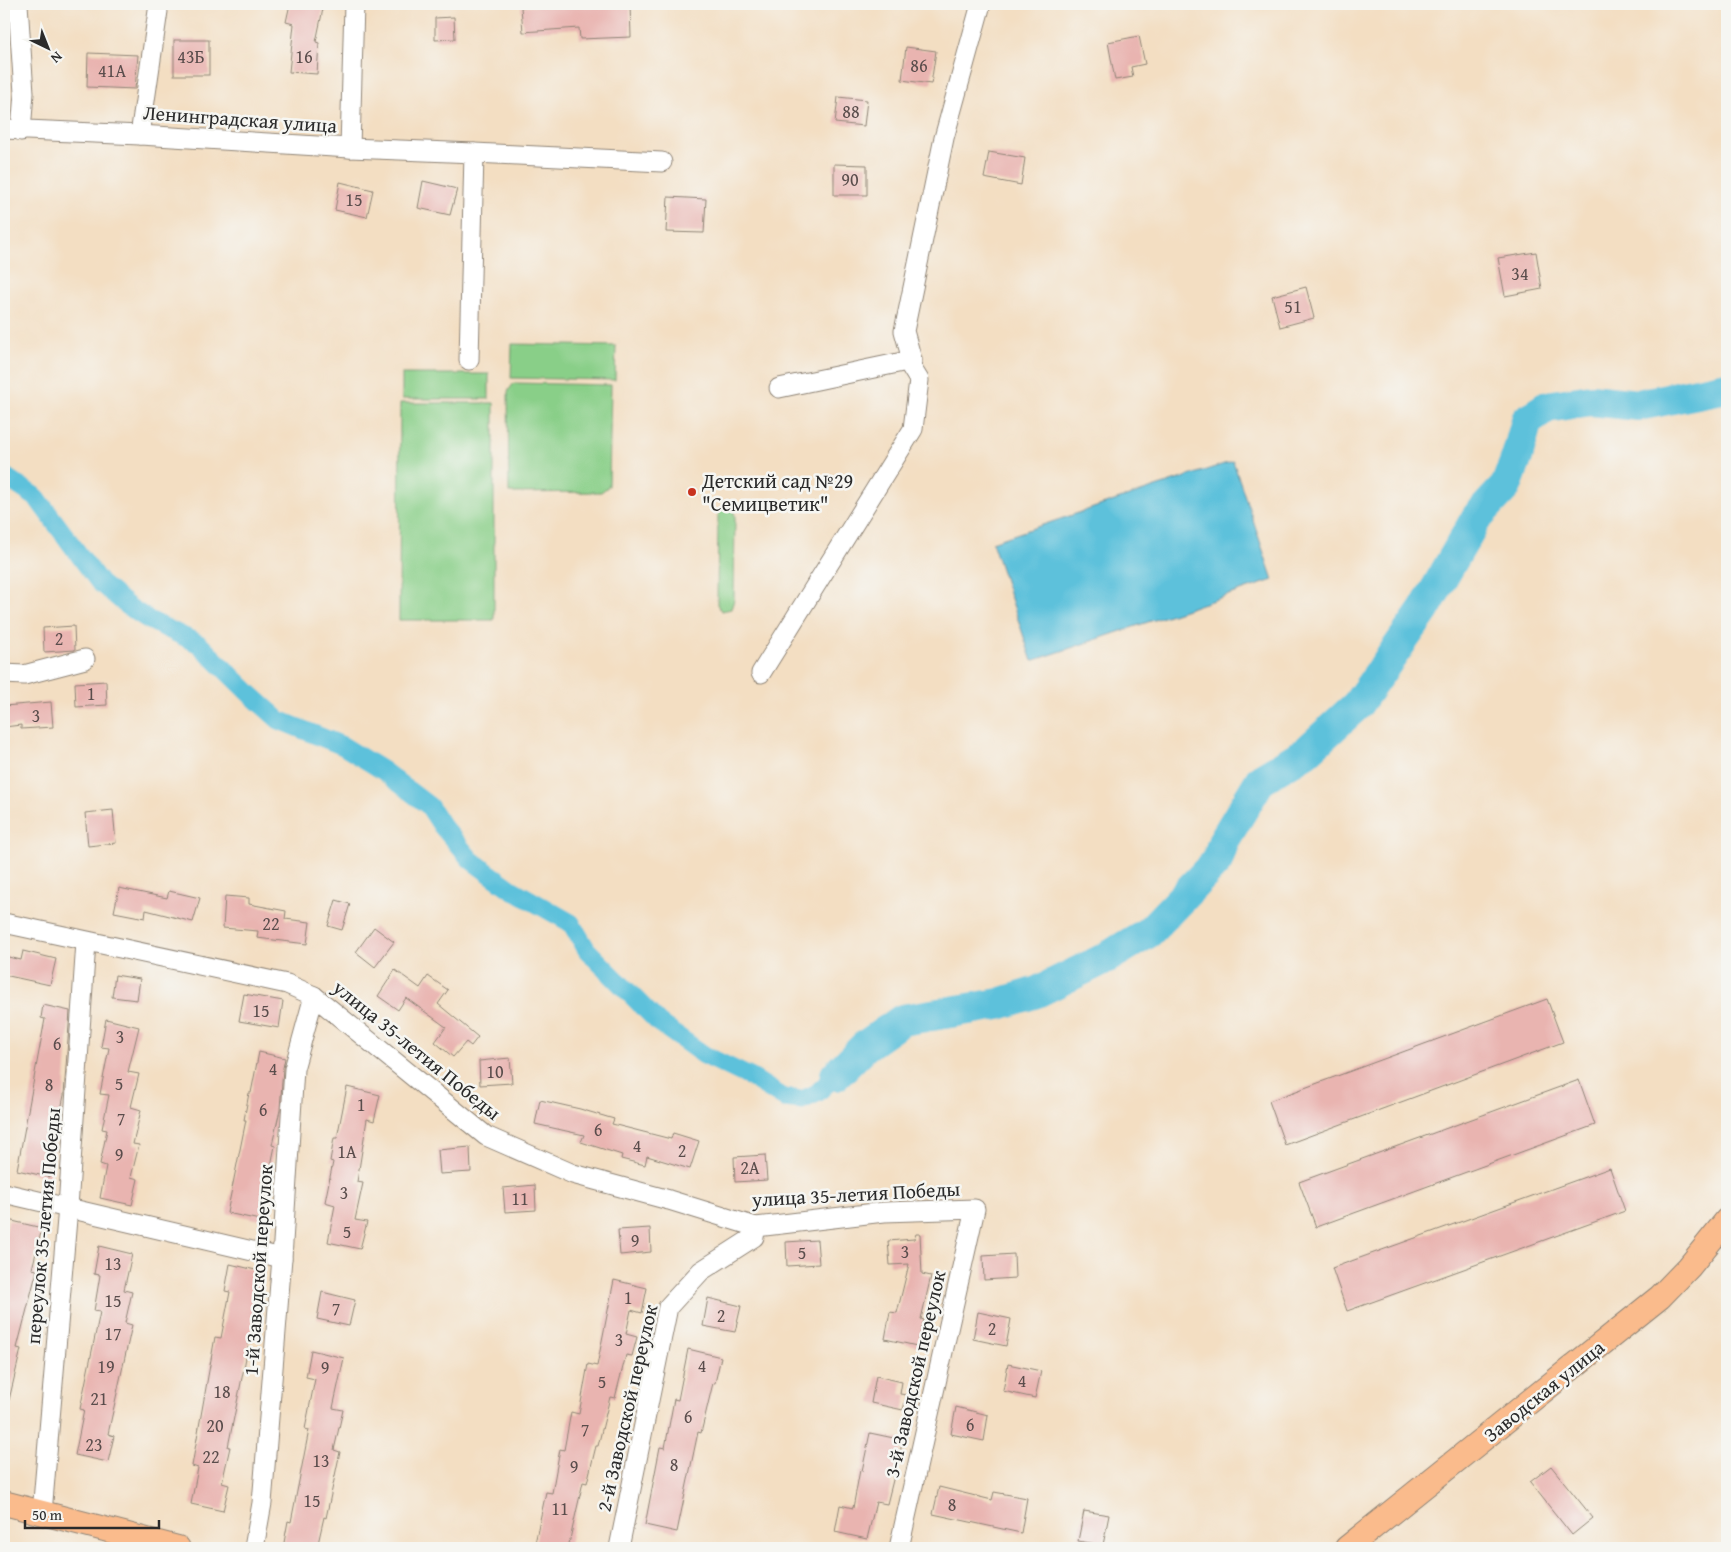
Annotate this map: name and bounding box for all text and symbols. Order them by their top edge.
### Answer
north arrow [22,22,72,72]
house number: 43Б [177,43,205,70]
house number: 16 [295,43,313,70]
text: N [46,47,67,68]
house number: 86 [910,52,928,79]
house number: 41А [98,57,126,84]
street label: Ленинградская улица [142,97,338,140]
house number: 88 [842,98,860,125]
house number: 90 [841,166,859,193]
house number: 15 [345,186,363,213]
house number: 34 [1511,260,1529,287]
house number: 51 [1284,293,1302,320]
place label: Детский сад №29 "Семицветик" [701,466,853,518]
marker: Детский сад №29 "Семицветик" [686,486,698,498]
house number: 2 [55,625,63,652]
house number: 1 [87,680,95,707]
house number: 3 [32,702,40,729]
house number: 22 [262,910,280,937]
street label: улица 35-летия Победы [326,972,507,1127]
house number: 15 [252,997,270,1024]
house number: 3 [116,1023,124,1050]
house number: 6 [53,1030,61,1057]
house number: 4 [269,1055,277,1082]
house number: 10 [486,1058,504,1085]
house number: 5 [115,1070,123,1097]
house number: 8 [45,1071,53,1098]
house number: 1 [357,1091,365,1118]
house number: 6 [259,1096,267,1123]
house number: 7 [117,1105,125,1132]
street label: переулок 35-летия Победы [18,1106,67,1345]
house number: 6 [594,1116,602,1143]
house number: 4 [633,1132,641,1159]
house number: 2 [678,1137,686,1164]
house number: 1А [337,1138,357,1165]
house number: 9 [115,1141,123,1168]
house number: 2А [740,1154,760,1181]
street label: 1-й Заводской переулок [236,1163,279,1377]
street label: улица 35-летия Победы [750,1174,961,1213]
house number: 3 [340,1179,348,1206]
house number: 11 [511,1185,529,1212]
house number: 5 [343,1218,351,1245]
house number: 9 [631,1227,639,1254]
house number: 3 [901,1238,909,1265]
house number: 5 [798,1239,806,1266]
house number: 13 [104,1250,122,1277]
street label: 3-й Заводской переулок [877,1267,953,1480]
house number: 1 [624,1284,632,1311]
house number: 15 [104,1287,122,1314]
house number: 7 [332,1295,340,1322]
street label: 2-й Заводской переулок [589,1301,665,1514]
house number: 2 [717,1302,725,1329]
house number: 2 [988,1315,996,1342]
house number: 17 [104,1320,122,1347]
house number: 3 [615,1326,623,1353]
street label: Заводская улица [1477,1332,1611,1448]
house number: 4 [698,1352,706,1379]
house number: 19 [97,1353,115,1380]
house number: 9 [321,1354,329,1381]
house number: 4 [1018,1367,1026,1394]
house number: 5 [598,1368,606,1395]
house number: 18 [213,1378,231,1405]
house number: 21 [90,1385,108,1412]
house number: 6 [684,1403,692,1430]
house number: 6 [966,1411,974,1438]
house number: 20 [206,1412,224,1439]
house number: 7 [581,1416,589,1443]
house number: 23 [85,1431,103,1458]
house number: 22 [202,1443,220,1470]
house number: 13 [312,1447,330,1474]
house number: 8 [670,1451,678,1478]
house number: 9 [570,1453,578,1480]
house number: 15 [303,1487,321,1514]
house number: 8 [948,1491,956,1518]
house number: 11 [551,1495,569,1522]
scale bar [25,1497,159,1529]
text: 50 m [32,1504,63,1525]

